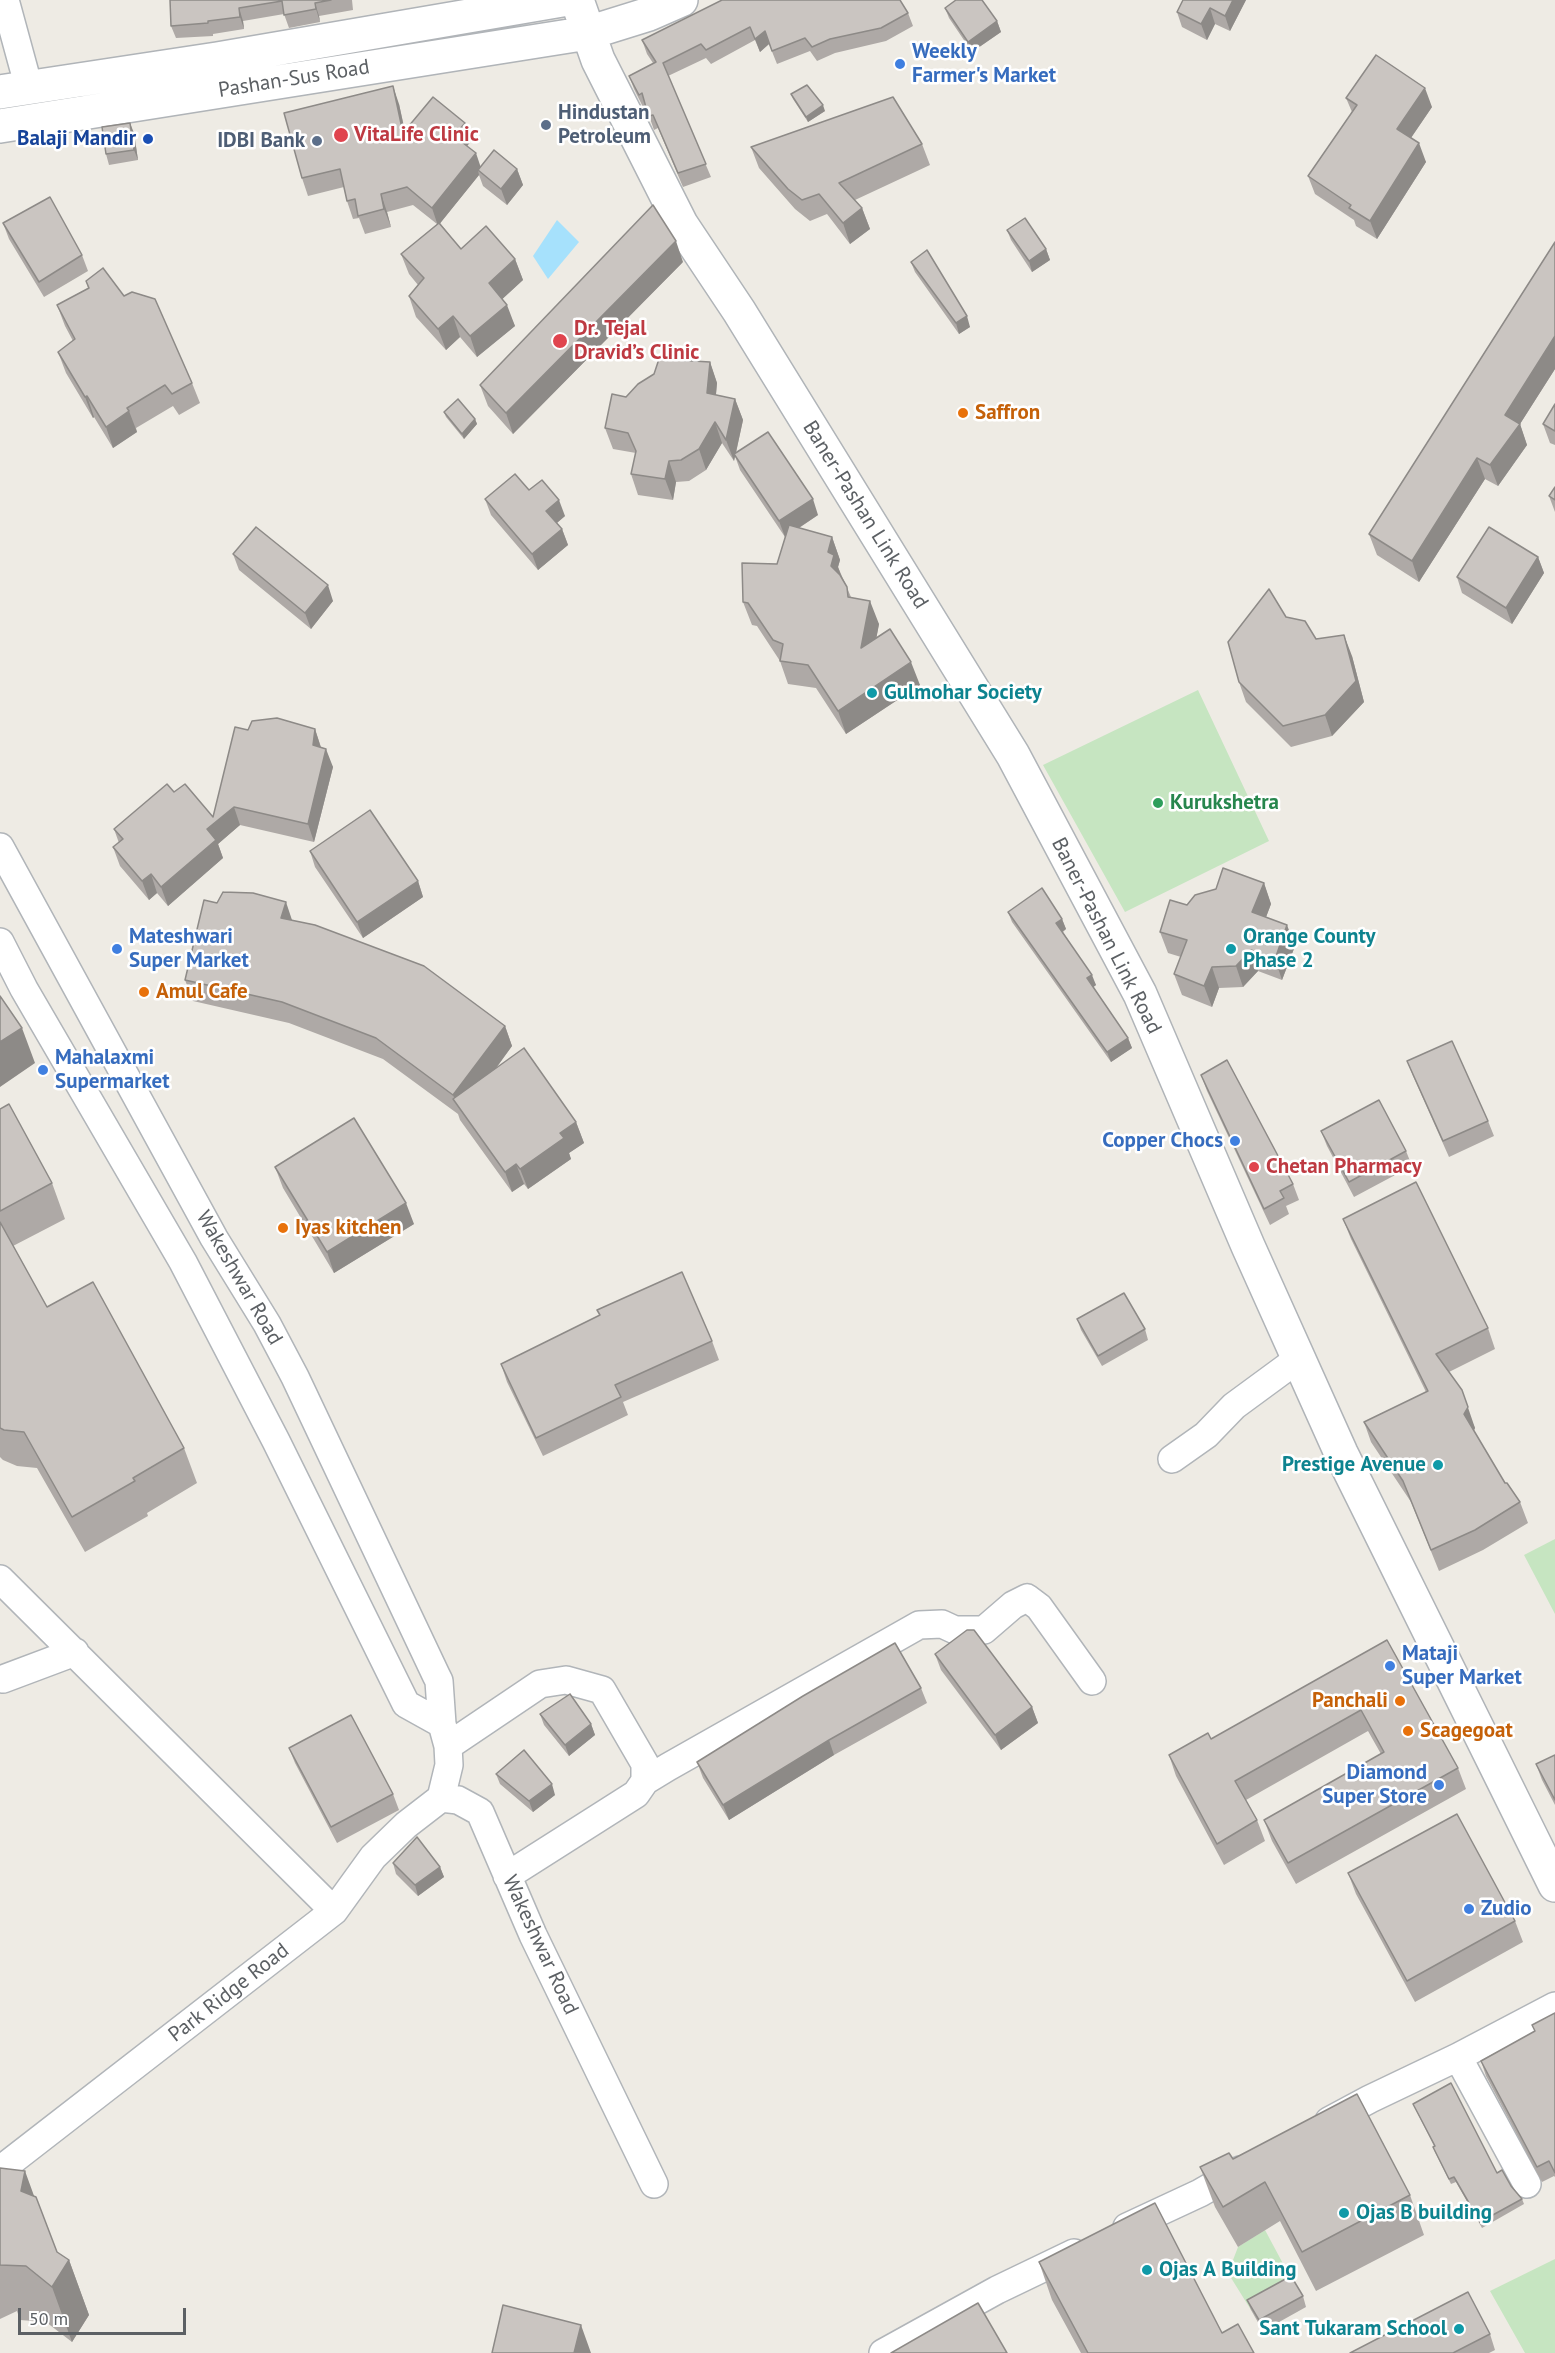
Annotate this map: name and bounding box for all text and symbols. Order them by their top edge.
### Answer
place label: Weekly Farmer's Market [912,39,1056,89]
street label: Pashan-Sus Road [217,55,371,103]
marker: Weekly Farmer's Market [893,57,907,71]
place label: Hindustan Petroleum [558,100,651,150]
marker: Hindustan Petroleum [539,118,553,132]
place label: VitaLife Clinic [354,122,479,148]
place label: Balaji Mandir [17,126,136,152]
marker: VitaLife Clinic [332,126,350,144]
place label: IDBI Bank [217,128,305,154]
marker: Balaji Mandir [141,132,155,146]
marker: IDBI Bank [310,134,324,148]
place label: Dr. Tejal Dravid’s Clinic [574,316,699,366]
marker: Dr. Tejal Dravid’s Clinic [551,332,569,350]
place label: Saffron [975,400,1040,426]
marker: Saffron [956,406,970,420]
street label: Baner-Pashan Link Road [797,416,933,614]
place label: Gulmohar Society [884,680,1042,706]
marker: Gulmohar Society [865,686,879,700]
place label: Kurukshetra [1170,790,1279,816]
marker: Kurukshetra [1151,796,1165,810]
street label: Baner-Pashan Link Road [1046,834,1166,1038]
place label: Mateshwari Super Market [129,924,249,974]
place label: Orange County Phase 2 [1243,924,1375,974]
marker: Mateshwari Super Market [110,942,124,956]
marker: Orange County Phase 2 [1224,942,1238,956]
place label: Amul Cafe [156,979,248,1005]
marker: Amul Cafe [137,985,151,999]
place label: Mahalaxmi Supermarket [55,1045,170,1095]
marker: Mahalaxmi Supermarket [36,1063,50,1077]
place label: Copper Chocs [1102,1128,1223,1154]
marker: Copper Chocs [1228,1134,1242,1148]
place label: Chetan Pharmacy [1266,1154,1422,1180]
marker: Chetan Pharmacy [1247,1160,1261,1174]
street label: Wakeshwar Road [190,1206,288,1350]
place label: Iyas kitchen [295,1215,401,1241]
marker: Iyas kitchen [276,1221,290,1235]
place label: Prestige Avenue [1282,1452,1426,1478]
marker: Prestige Avenue [1431,1458,1445,1472]
place label: Mataji Super Market [1402,1641,1522,1691]
marker: Mataji Super Market [1383,1659,1397,1673]
place label: Panchali [1312,1688,1388,1714]
marker: Panchali [1393,1694,1407,1708]
place label: Scagegoat [1420,1718,1513,1744]
marker: Scagegoat [1401,1724,1415,1738]
place label: Diamond Super Store [1322,1760,1427,1810]
marker: Diamond Super Store [1432,1778,1446,1792]
street label: Wakeshwar Road [497,1871,583,2019]
place label: Zudio [1481,1896,1532,1922]
marker: Zudio [1462,1902,1476,1916]
street label: Park Ridge Road [164,1938,294,2048]
place label: Ojas B building [1356,2200,1492,2226]
marker: Ojas B building [1337,2206,1351,2220]
place label: Ojas A Building [1159,2257,1297,2283]
marker: Ojas A Building [1140,2263,1154,2277]
scale bar [21,2296,189,2334]
text: 50 m [29,2307,68,2330]
place label: Sant Tukaram School [1259,2316,1447,2342]
marker: Sant Tukaram School [1452,2322,1466,2336]

